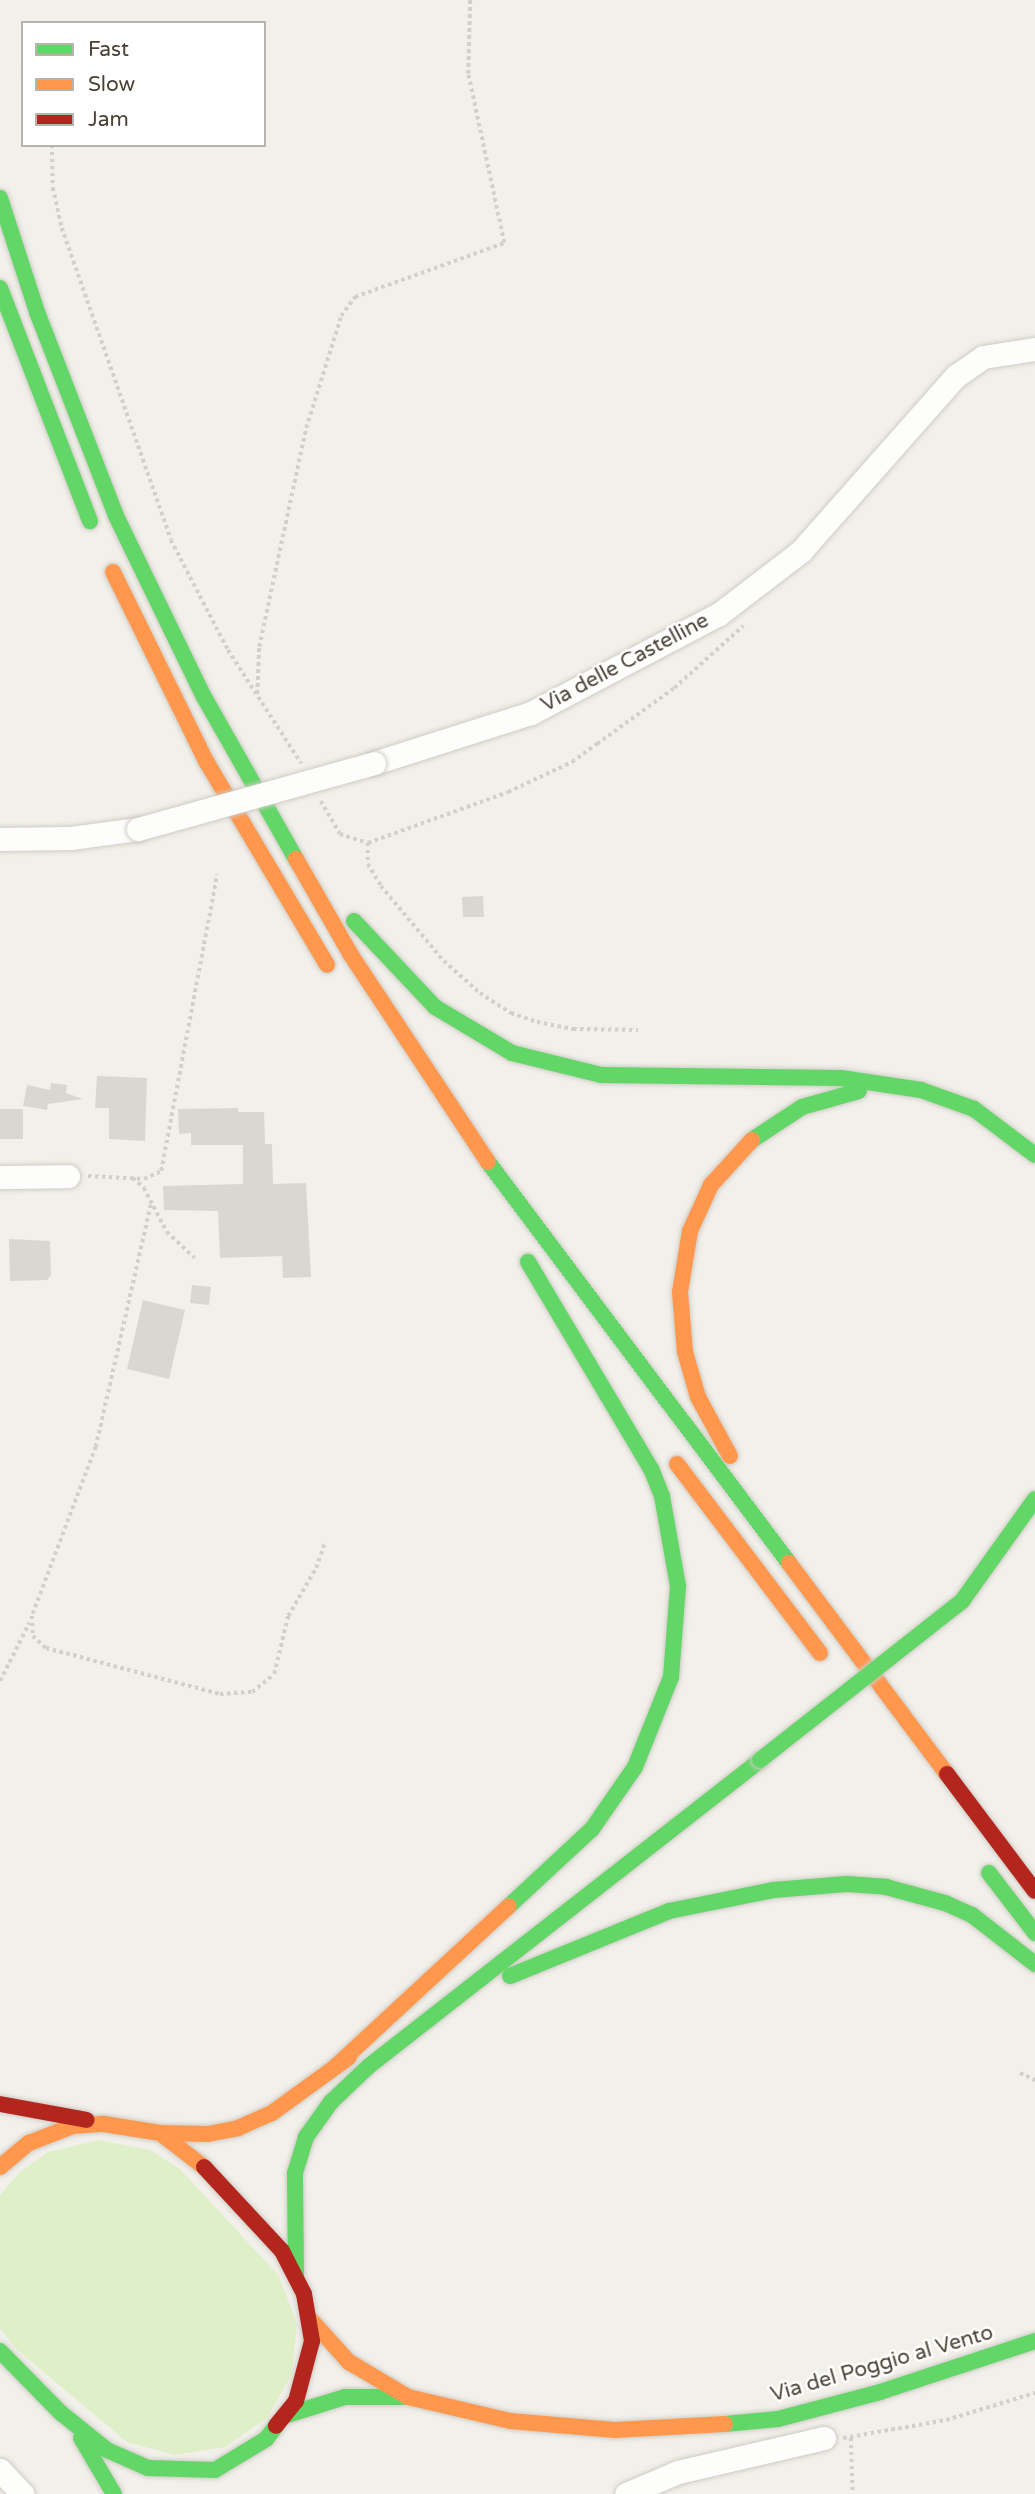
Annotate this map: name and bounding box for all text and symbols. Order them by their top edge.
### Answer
legend [21,21,266,147]
text: Fast [88,37,129,62]
text: Slow [88,72,135,97]
text: Jam [88,107,129,132]
street label: Via delle Castelline [537,608,713,718]
street label: Via del Poggio al Vento [768,2320,996,2408]

